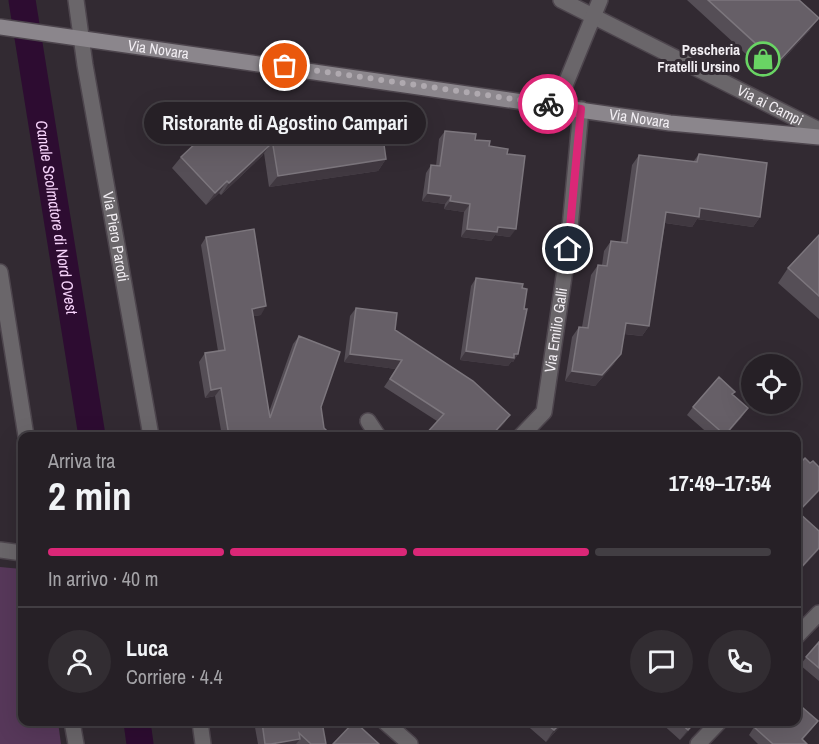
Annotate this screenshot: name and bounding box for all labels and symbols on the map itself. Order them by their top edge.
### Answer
street label: Via Novara [127,34,190,64]
place label: Pescheria Fratelli Ursino [657,39,740,77]
pin [259,40,310,91]
shop icon: Pescheria Fratelli Ursino [745,41,781,77]
courier [518,74,578,134]
street label: Via ai Campi [733,79,807,130]
callout: Ristorante di Agostino Campari [144,102,426,144]
street label: Via Novara [608,103,672,133]
water label: Canale Scolmatore di Nord Ovest [30,119,83,316]
street label: Via Piero Parodi [98,190,134,283]
pin [542,223,593,274]
street label: Via Emilio Galli [539,286,572,374]

